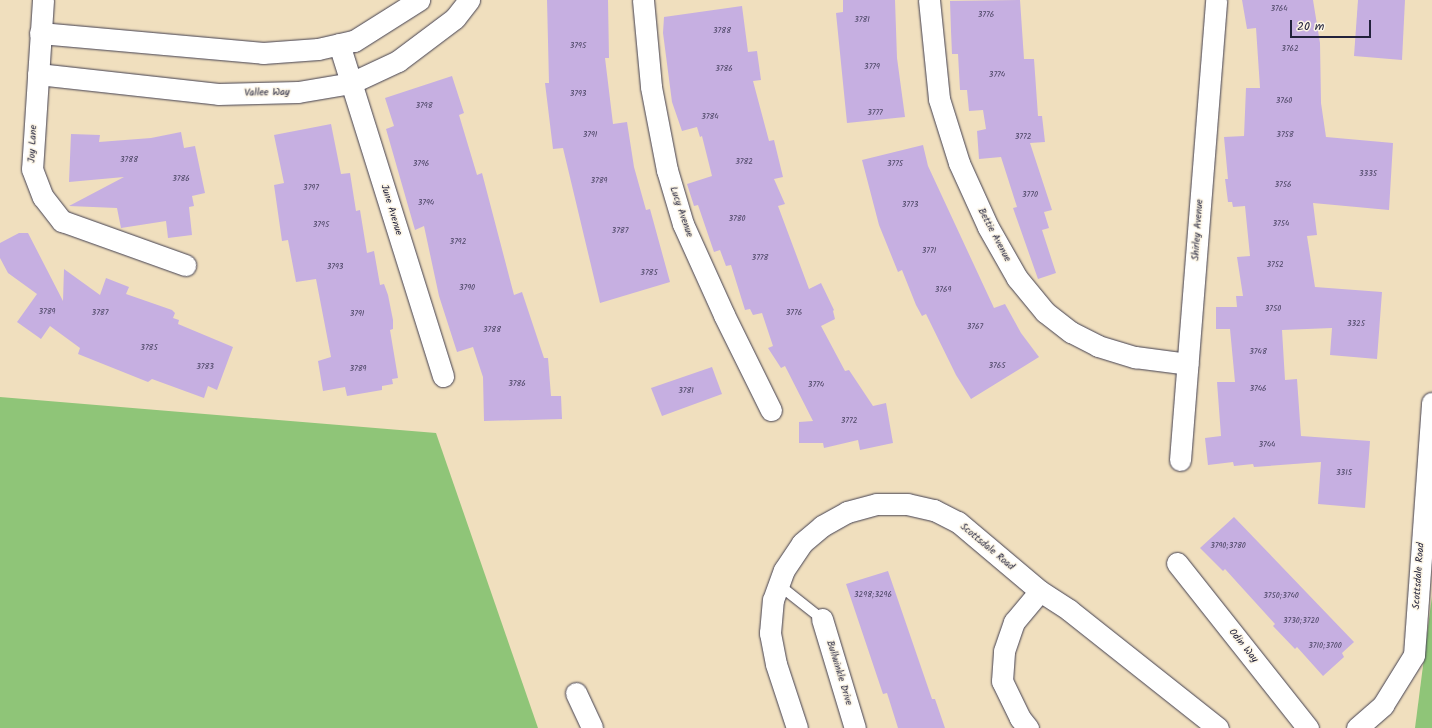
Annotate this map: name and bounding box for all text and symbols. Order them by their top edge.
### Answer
house number: 3764 [1270,4,1288,14]
house number: 3776 [978,10,994,20]
scale bar [1292,12,1373,38]
house number: 3781 [854,15,870,25]
text: 20 m [1297,17,1324,36]
house number: 3788 [713,26,731,36]
house number: 3795 [570,41,586,51]
house number: 3762 [1281,44,1299,54]
house number: 3779 [864,62,880,72]
house number: 3786 [715,64,733,74]
house number: 3774 [989,70,1005,80]
street label: Vallee Way [244,87,290,99]
house number: 3793 [570,89,586,99]
house number: 3760 [1276,96,1292,106]
house number: 3798 [416,101,432,111]
house number: 3777 [867,108,883,118]
house number: 3784 [701,112,719,122]
street label: Joy Lane [26,125,40,163]
house number: 3791 [583,130,597,140]
house number: 3758 [1276,130,1294,140]
house number: 3772 [1015,132,1031,142]
house number: 3788 [120,155,138,165]
house number: 3782 [735,157,753,167]
house number: 3796 [413,159,429,169]
house number: 3775 [887,159,903,169]
house number: 3335 [1359,169,1377,179]
house number: 3786 [172,174,190,184]
house number: 3789 [591,176,607,186]
house number: 3756 [1275,180,1291,190]
house number: 3797 [303,183,319,193]
street label: June Avenue [378,183,404,237]
street label: Lucy Avenue [667,185,695,239]
house number: 3770 [1022,190,1038,200]
house number: 3794 [418,198,434,208]
street label: Shirley Avenue [1190,199,1206,261]
house number: 3773 [902,200,918,210]
street label: Bettie Avenue [975,206,1013,264]
house number: 3780 [728,214,746,224]
house number: 3754 [1273,219,1289,229]
house number: 3795 [313,220,329,230]
house number: 3787 [612,226,628,236]
house number: 3792 [450,237,466,247]
house number: 3771 [922,246,936,256]
house number: 3778 [752,253,768,263]
house number: 3752 [1266,260,1284,270]
house number: 3793 [327,262,343,272]
house number: 3785 [640,268,658,278]
house number: 3790 [459,283,475,293]
house number: 3769 [935,285,951,295]
house number: 3750 [1265,304,1281,314]
house number: 3789 [39,307,55,317]
house number: 3787 [92,308,108,318]
house number: 3776 [786,308,802,318]
house number: 3791 [350,309,364,319]
house number: 3325 [1347,319,1365,329]
house number: 3767 [967,322,983,332]
house number: 3788 [483,325,501,335]
house number: 3785 [140,343,158,353]
house number: 3748 [1249,347,1267,357]
house number: 3765 [989,361,1005,371]
house number: 3783 [196,362,214,372]
house number: 3789 [350,364,366,374]
house number: 3786 [508,379,526,389]
house number: 3774 [808,380,824,390]
house number: 3746 [1249,384,1267,394]
house number: 3781 [678,386,694,396]
house number: 3772 [841,416,857,426]
house number: 3744 [1258,440,1276,450]
house number: 3315 [1336,468,1352,478]
street label: Scottsdale Road [957,521,1017,573]
house number: 3790;3780 [1210,541,1246,551]
street label: Scottsdale Road [1411,542,1427,610]
house number: 3298;3296 [854,590,892,600]
house number: 3750;3740 [1263,591,1299,601]
house number: 3730;3720 [1283,616,1319,626]
street label: Odin Way [1226,627,1260,665]
street label: Bullwinkle Drive [823,639,855,707]
house number: 3710;3700 [1308,641,1342,651]

